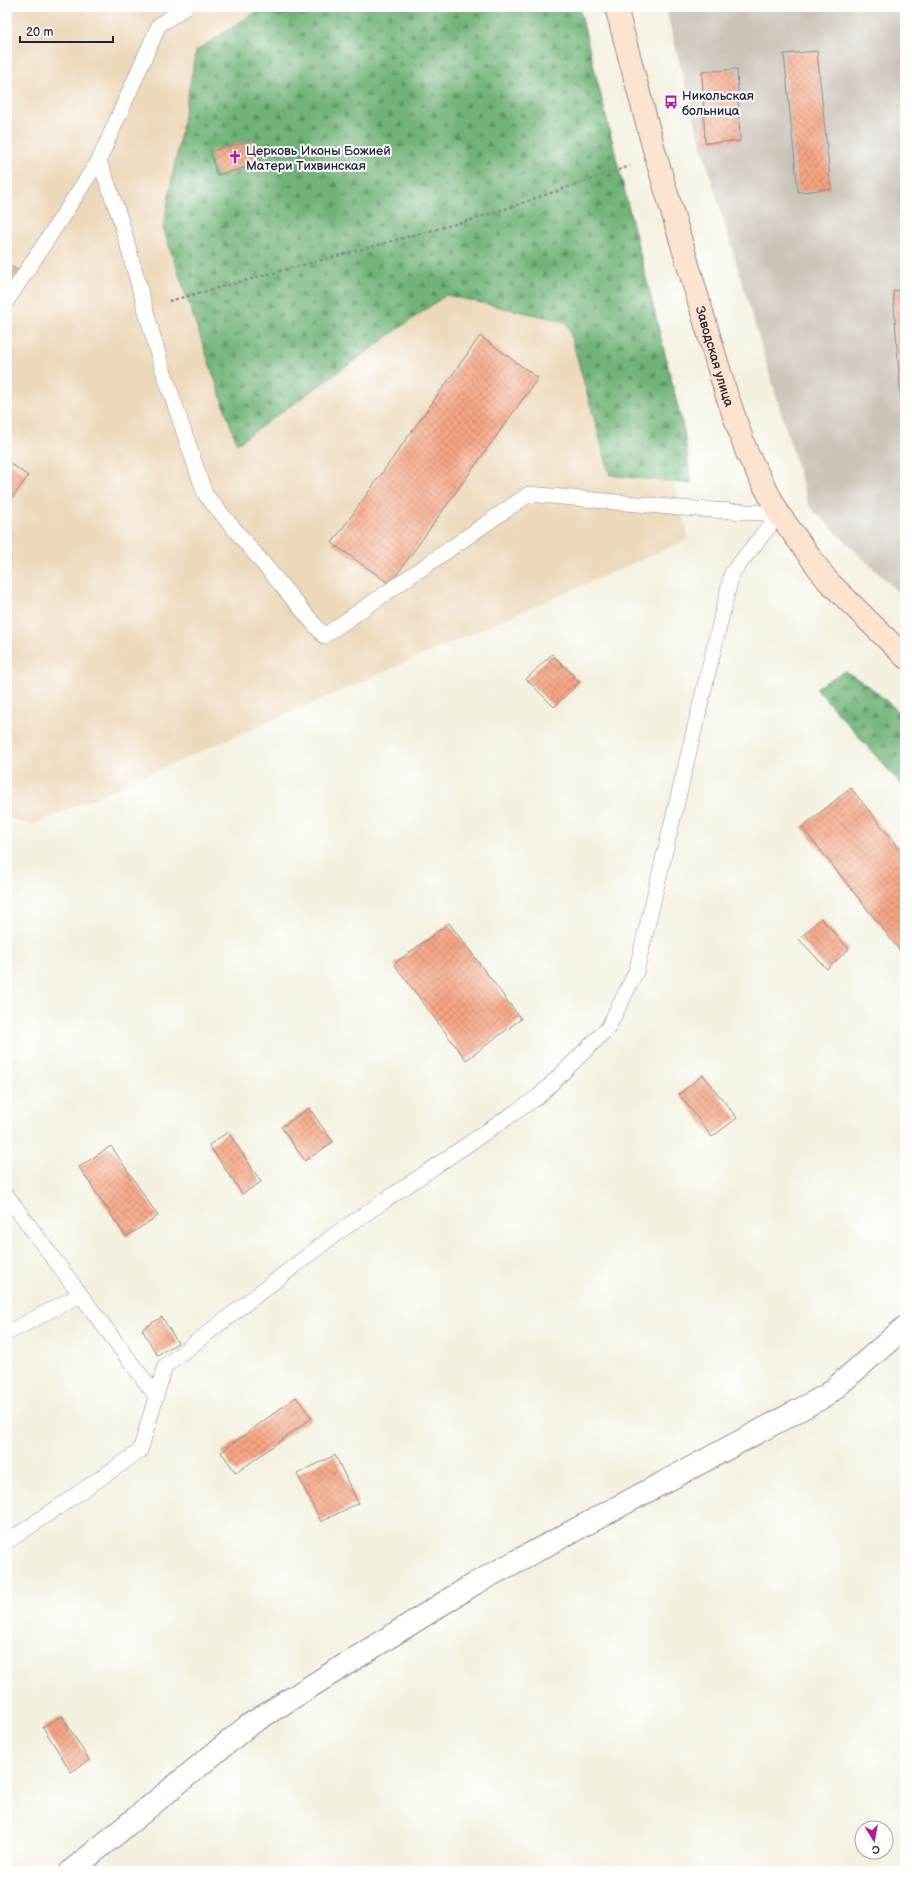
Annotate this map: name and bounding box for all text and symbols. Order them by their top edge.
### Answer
scale bar [20,18,113,44]
text: 20 m [26,25,53,40]
place label: Никольская больница [682,88,754,119]
bus stop icon: Никольская больница [663,94,679,110]
place label: Церковь Иконы Божией Матери Тихвинская [246,143,391,174]
church icon: Церковь Иконы Божией Матери Тихвинская [227,149,243,165]
street label: Заводская улица [692,304,737,409]
north arrow [854,1820,894,1860]
text: С [870,1842,881,1857]

